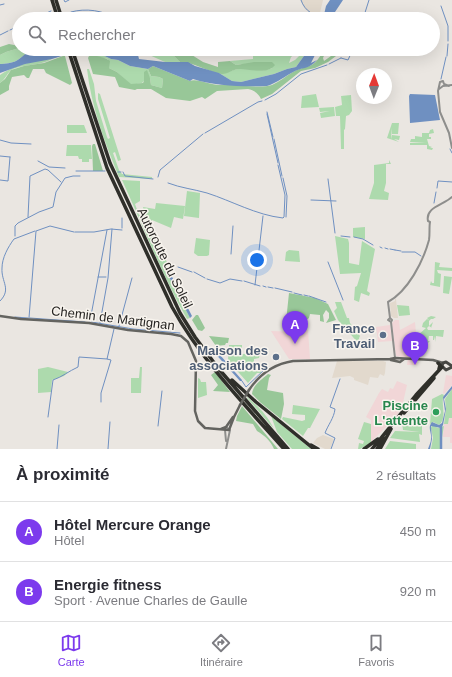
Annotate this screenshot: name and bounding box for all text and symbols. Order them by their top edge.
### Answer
search box [12,12,440,56]
icon: search [26,23,48,45]
text: Rechercher [58,26,136,43]
north arrow [356,68,392,104]
street label: Autoroute du Soleil [134,205,196,311]
your location [247,250,267,270]
street label: Chemin de Martignan [50,303,176,333]
pin: A [282,311,308,344]
place label: France Travail [332,321,375,351]
marker: France Travail [378,330,388,340]
pin: B [402,332,428,365]
place label: Maison des associations [189,343,268,373]
marker: Maison des associations [271,352,281,362]
place label: Piscine L'attente [374,398,428,428]
marker: Piscine L'attente [431,407,441,417]
text: À proximité [16,465,110,484]
text: 2 résultats [376,468,436,483]
text: Hôtel Mercure Orange [54,516,211,533]
text: A [24,524,34,539]
text: 450 m [400,524,436,539]
text: Hôtel [54,533,84,548]
text: Energie fitness [54,576,162,593]
text: B [24,584,34,599]
text: 920 m [400,584,436,599]
text: Sport · Avenue Charles de Gaulle [54,593,247,608]
tab: Carte [58,632,85,668]
tab: Itinéraire [200,632,243,668]
tab: Favoris [358,632,394,668]

